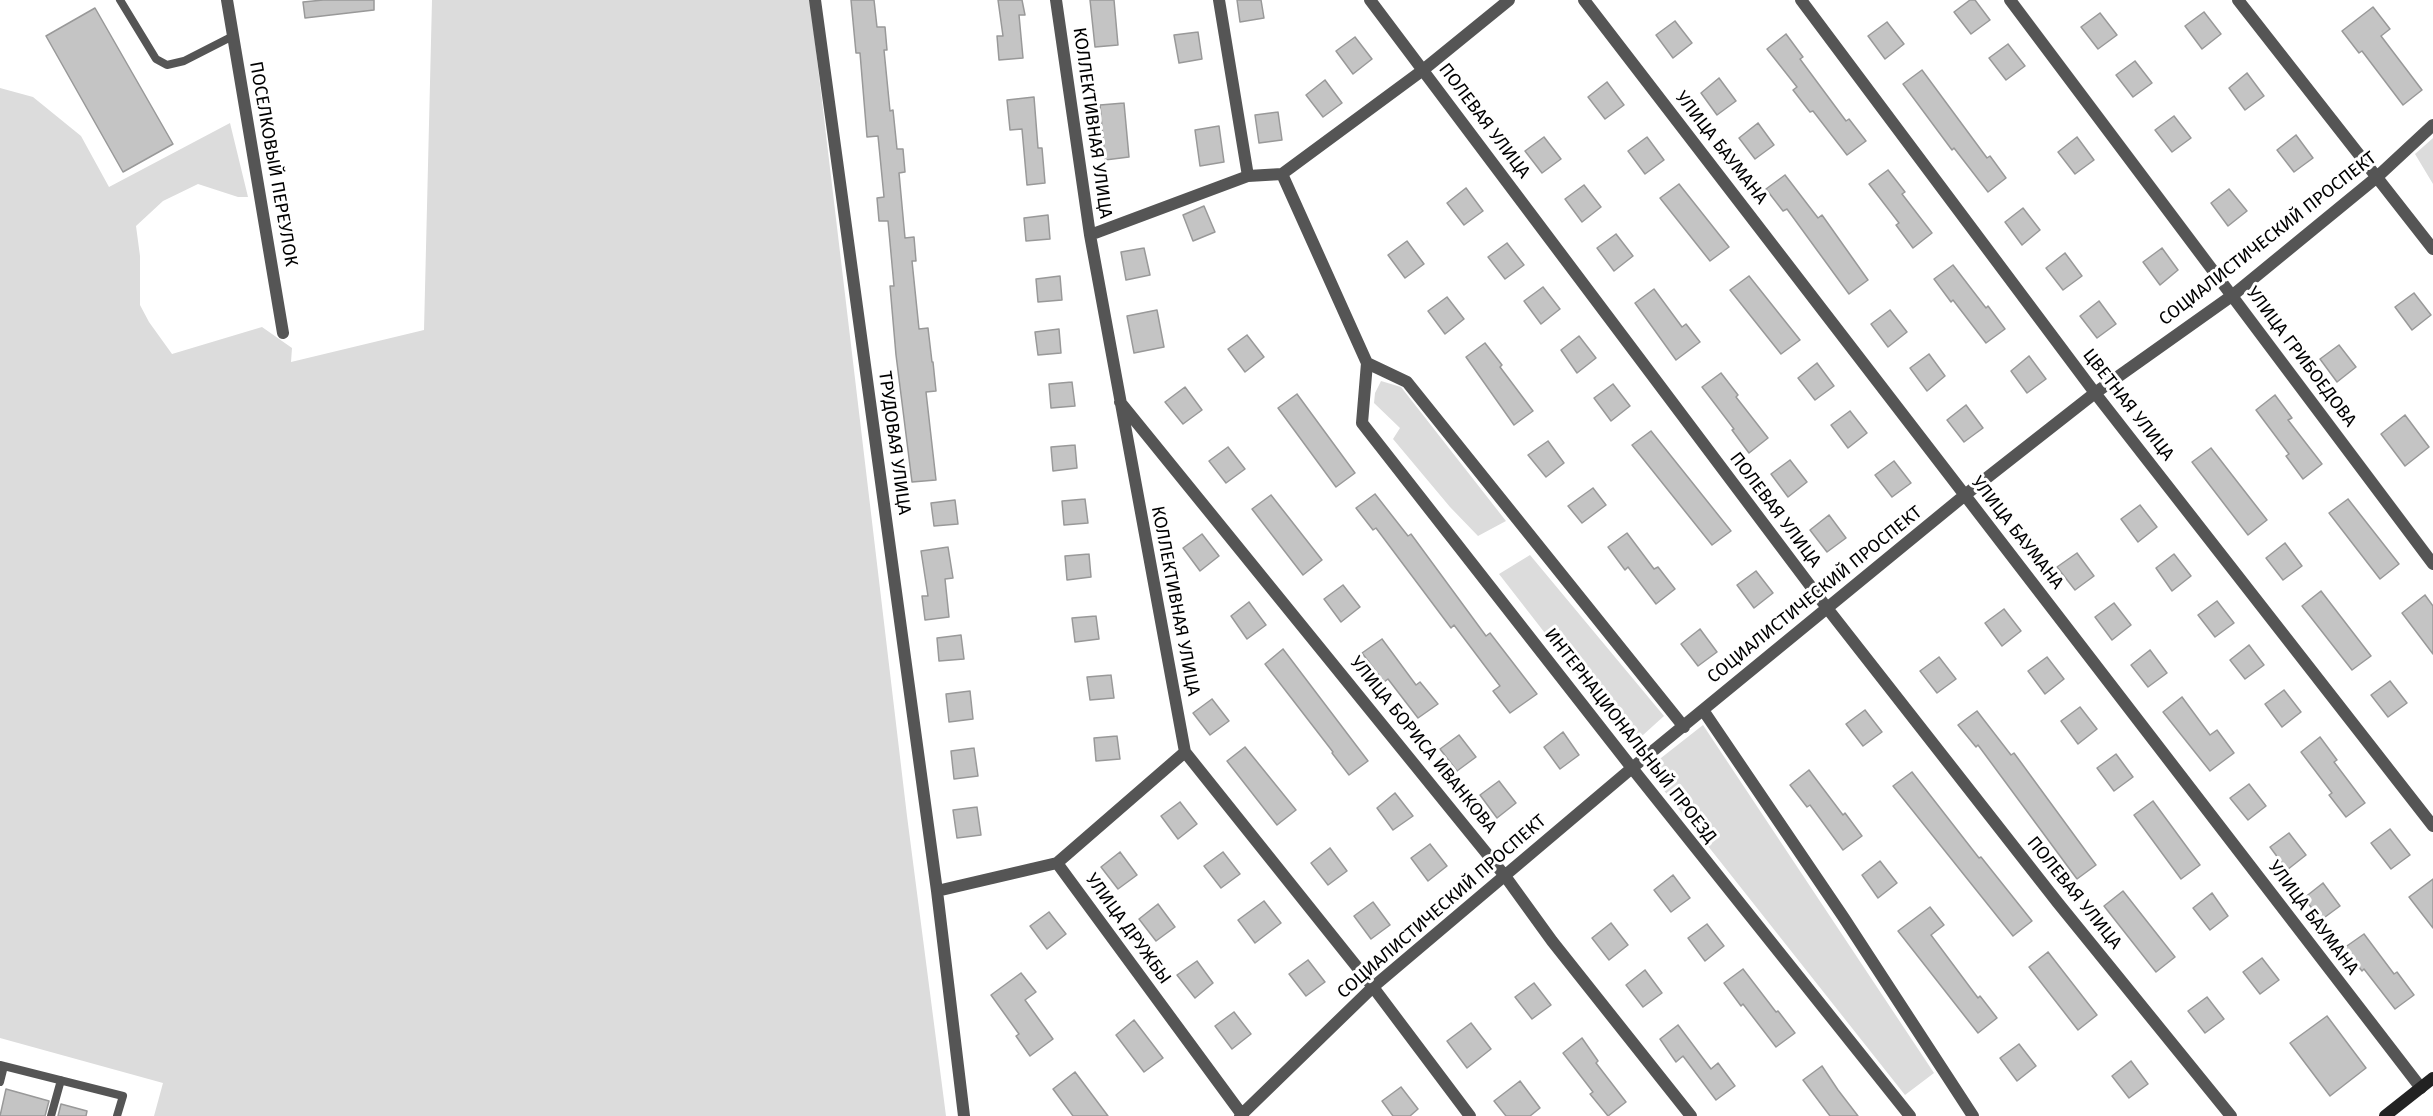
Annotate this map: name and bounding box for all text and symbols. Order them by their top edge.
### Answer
street label: КОЛЛЕКТИВНАЯ УЛИЦА [1068,26,1116,220]
street label: ПОЛЕВАЯ УЛИЦА [1434,59,1534,183]
street label: ПОСЕЛКОВЫЙ ПЕРЕУЛОК [244,60,302,268]
street label: УЛИЦА БАУМАНА [1670,87,1772,209]
street label: СОЦИАЛИСТИЧЕСКИЙ ПРОСПЕКТ [2155,147,2381,331]
street label: УЛИЦА ГРИБОЕДОВА [2241,283,2361,431]
street label: ЦВЕТНАЯ УЛИЦА [2078,345,2178,465]
street label: ТРУДОВАЯ УЛИЦА [873,370,915,516]
street label: ПОЛЕВАЯ УЛИЦА [1725,448,1825,572]
street label: УЛИЦА БАУМАНА [1966,472,2068,594]
street label: СОЦИАЛИСТИЧЕСКИЙ ПРОСПЕКТ [1703,502,1927,688]
street label: КОЛЛЕКТИВНАЯ УЛИЦА [1146,504,1204,698]
street label: ИНТЕРНАЦИОНАЛЬНЫЙ ПРОЕЗД [1539,624,1721,848]
street label: УЛИЦА БОРИСА ИВАНКОВА [1345,652,1501,838]
street label: СОЦИАЛИСТИЧЕСКИЙ ПРОСПЕКТ [1333,810,1551,1004]
street label: ПОЛЕВАЯ УЛИЦА [2022,832,2126,954]
street label: УЛИЦА БАУМАНА [2263,857,2363,979]
street label: УЛИЦА ДРУЖБЫ [1081,870,1175,988]

